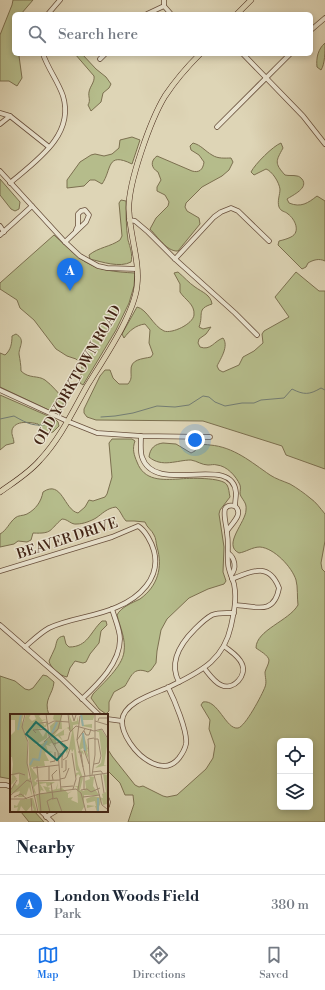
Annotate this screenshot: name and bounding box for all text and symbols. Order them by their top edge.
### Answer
search box [12,12,313,56]
icon: search [26,23,48,45]
text: Search here [58,25,138,44]
pin: A [57,258,83,291]
street label: OLD YORKTOWN ROAD [30,302,126,449]
your location [185,430,205,450]
street label: BEAVER DRIVE [13,514,120,564]
inset map [10,714,108,812]
map controls [277,738,313,810]
button: locate [277,738,313,774]
button: layers [277,774,313,810]
text: Nearby [16,837,75,859]
text: London Woods Field [54,887,200,906]
text: A [24,897,34,913]
text: 380 m [271,897,309,913]
text: Park [54,906,81,922]
tab: Map [37,944,59,982]
tab: Directions [133,944,186,982]
tab: Saved [259,944,288,982]

